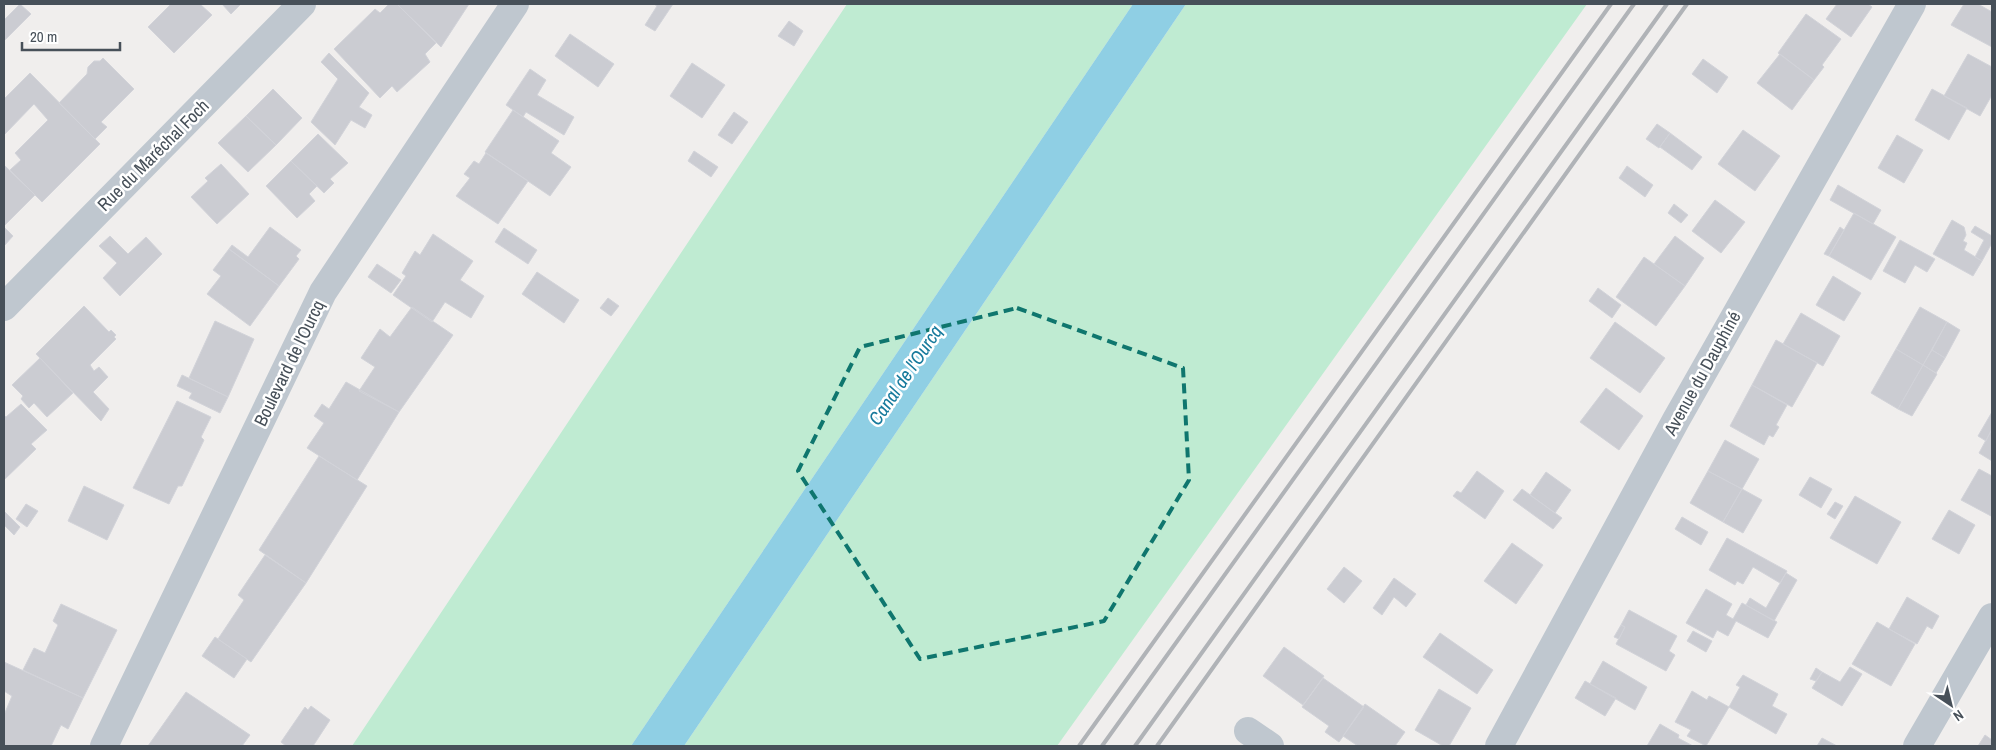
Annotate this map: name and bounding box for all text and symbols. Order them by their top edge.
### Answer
scale bar [22,20,120,52]
text: 20 m [30,26,57,47]
street label: Rue du Maréchal Foch [92,94,214,216]
street label: Boulevard de l'Ourcq [248,296,330,430]
street label: Avenue du Dauphiné [1657,306,1746,440]
water label: Canal de l'Ourcq [862,320,948,430]
north arrow [1926,680,1976,730]
text: N [1950,706,1967,725]

